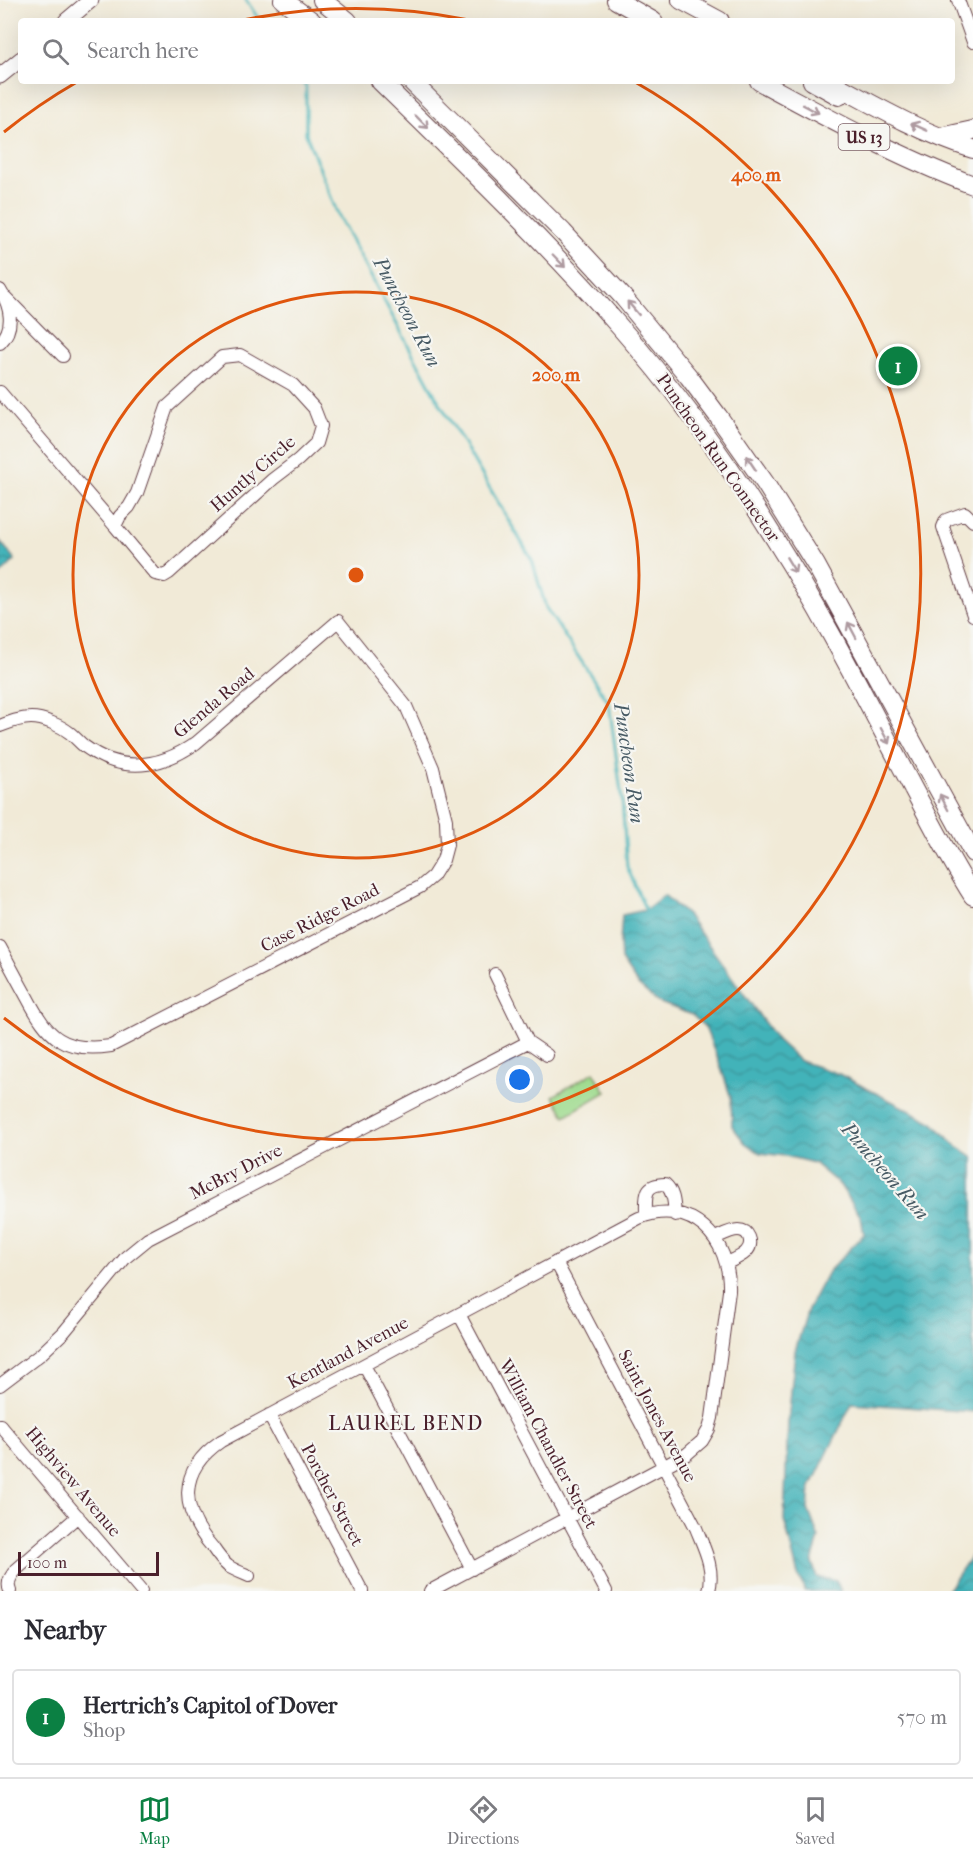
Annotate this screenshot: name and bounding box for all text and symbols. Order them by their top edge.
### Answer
search box [18,18,955,84]
icon: search [39,35,72,68]
text: Search here [87,38,199,64]
one-way arrow [801,104,819,115]
one-way arrow [414,115,429,130]
one-way arrow [910,121,928,132]
road number: US 13 [838,124,890,150]
text: 400 m [730,165,782,186]
water label: Puncheon Run [368,252,446,371]
one-way arrow [552,253,566,268]
one-way arrow [626,300,639,316]
pin: 1 [878,344,918,388]
text: 200 m [532,365,581,386]
street label: Puncheon Run Connector [652,370,784,546]
street label: Huntly Circle [206,431,300,517]
one-way arrow [745,455,757,472]
one-way arrow [786,556,798,573]
centre of rings [346,565,366,585]
one-way arrow [846,622,858,639]
street label: Glenda Road [169,663,259,743]
water label: Puncheon Run [609,700,649,825]
one-way arrow [880,727,891,745]
one-way arrow [938,793,949,811]
street label: Case Ridge Road [257,879,383,957]
your location [505,1065,534,1094]
water label: Puncheon Run [836,1117,934,1224]
street label: McBry Drive [186,1140,286,1204]
street label: Kentland Avenue [284,1312,412,1394]
street label: Saint Jones Avenue [613,1346,701,1486]
street label: William Chandler Street [494,1355,602,1533]
district label: LAUREL BEND [328,1412,484,1435]
street label: Highview Avenue [21,1423,125,1541]
street label: Porcher Street [296,1440,368,1550]
scale bar [18,1549,159,1576]
text: 100 m [27,1553,67,1572]
text: Nearby [24,1615,106,1646]
text: Hertrich’s Capitol of Dover [83,1693,337,1719]
text: 1 [42,1706,49,1729]
text: 570 m [897,1706,947,1729]
text: Shop [83,1719,125,1742]
tab: Map [138,1793,171,1848]
tab: Directions [447,1793,519,1848]
tab: Saved [795,1793,835,1848]

